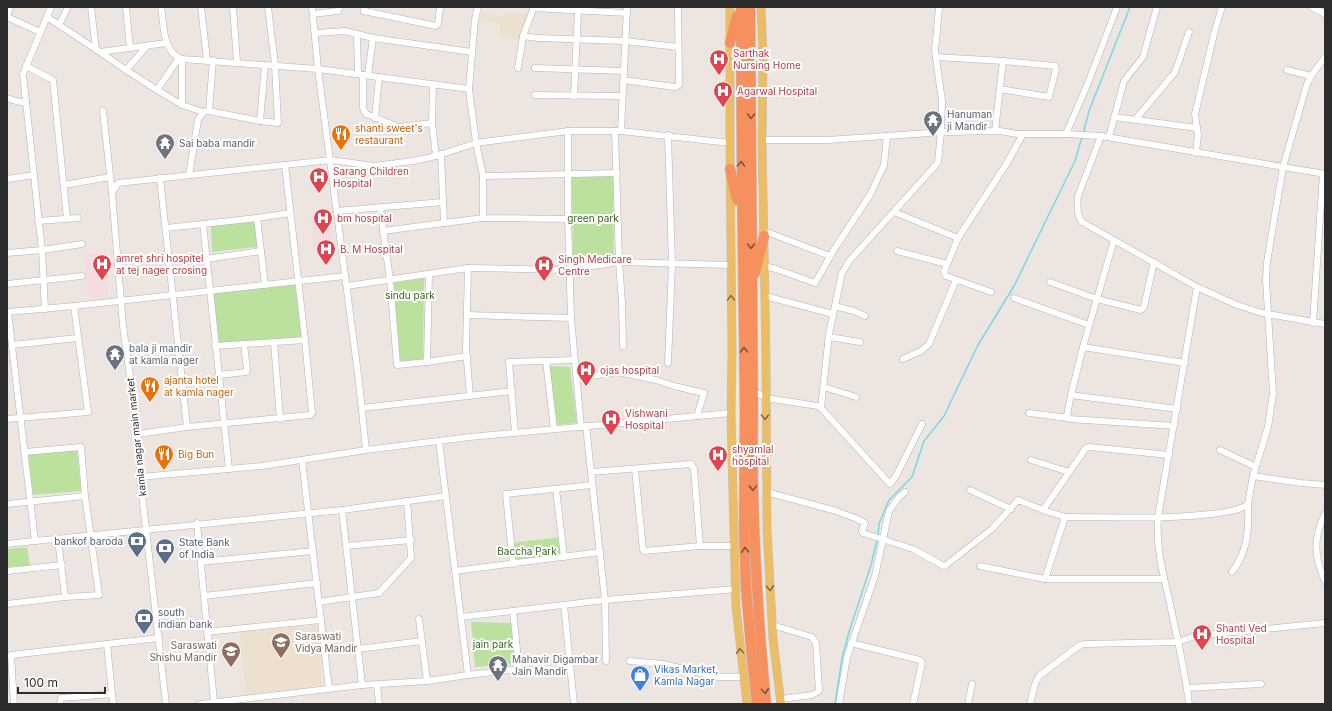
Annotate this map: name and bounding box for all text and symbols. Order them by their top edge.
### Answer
place label: Sarthak Nursing Home [733,47,801,71]
hospital icon: Sarthak Nursing Home [708,48,730,76]
hospital icon: Agarwal Hospital [712,80,734,108]
place label: Agarwal Hospital [737,85,817,97]
place label: Hanuman ji Mandir [946,108,992,132]
temple icon: Hanuman ji Mandir [922,109,944,137]
one-way arrow [747,113,755,119]
place label: shanti sweet's restaurant [355,122,423,146]
restaurant icon: shanti sweet's restaurant [330,123,352,151]
temple icon: Sai baba mandir [154,132,176,160]
place label: Sai baba mandir [179,137,256,149]
one-way arrow [737,161,745,167]
place label: Sarang Children Hospital [333,165,409,189]
hospital icon: Sarang Children Hospital [308,166,330,194]
hospital icon: bm hospital [312,207,334,235]
place label: bm hospital [337,212,392,224]
park label: green park [567,212,619,224]
hospital icon: B. M Hospital [315,238,337,266]
place label: B. M Hospital [340,243,403,255]
one-way arrow [747,243,755,249]
place label: amret shri hospitel at tej nager crosing [116,252,207,276]
hospital icon: amret shri hospitel at tej nager crosing [91,253,113,281]
place label: Singh Medicare Centre [558,253,632,277]
hospital icon: Singh Medicare Centre [533,254,555,282]
park label: sindu park [385,289,435,301]
one-way arrow [727,295,735,301]
place label: bala ji mandir at kamla nager [129,342,199,366]
temple icon: bala ji mandir at kamla nager [104,343,126,371]
one-way arrow [740,347,748,353]
hospital icon: ojas hospital [575,359,597,387]
place label: ojas hospital [600,364,659,376]
place label: ajanta hotel at kamla nager [164,374,234,398]
restaurant icon: ajanta hotel at kamla nager [139,375,161,403]
street label: kamla nagar main market [124,377,148,497]
place label: Vishwani Hospital [625,407,668,431]
hospital icon: Vishwani Hospital [600,408,622,436]
one-way arrow [761,414,770,420]
restaurant icon: Big Bun [153,443,175,471]
place label: shyamlal hospital [732,443,773,467]
hospital icon: shyamlal hospital [707,444,729,472]
place label: Big Bun [178,448,214,460]
one-way arrow [748,485,757,491]
bank icon: bankof baroda [126,530,148,558]
place label: bankof baroda [54,535,123,547]
place label: State Bank of India [179,536,230,560]
bank icon: State Bank of India [154,537,176,565]
park label: Baccha Park [497,545,557,557]
one-way arrow [740,547,749,553]
one-way arrow [766,585,774,591]
place label: south indian bank [158,606,213,630]
bank icon: south indian bank [133,607,155,635]
place label: Shanti Ved Hospital [1216,622,1267,646]
hospital icon: Shanti Ved Hospital [1191,623,1213,651]
place label: Saraswati Vidya Mandir [295,630,358,654]
school or university icon: Saraswati Vidya Mandir [270,631,292,659]
park label: jain park [472,638,514,650]
place label: Saraswati Shishu Mandir [149,639,217,663]
school or university icon: Saraswati Shishu Mandir [220,640,242,668]
one-way arrow [736,648,745,654]
place label: Mahavir Digambar Jain Mandir [512,653,599,677]
temple icon: Mahavir Digambar Jain Mandir [487,654,509,682]
place label: Vikas Market, Kamla Nagar [654,663,718,687]
shop icon: Vikas Market, Kamla Nagar [629,664,651,692]
scale bar [18,669,105,695]
text: 100 m [24,675,58,690]
one-way arrow [760,688,769,694]

